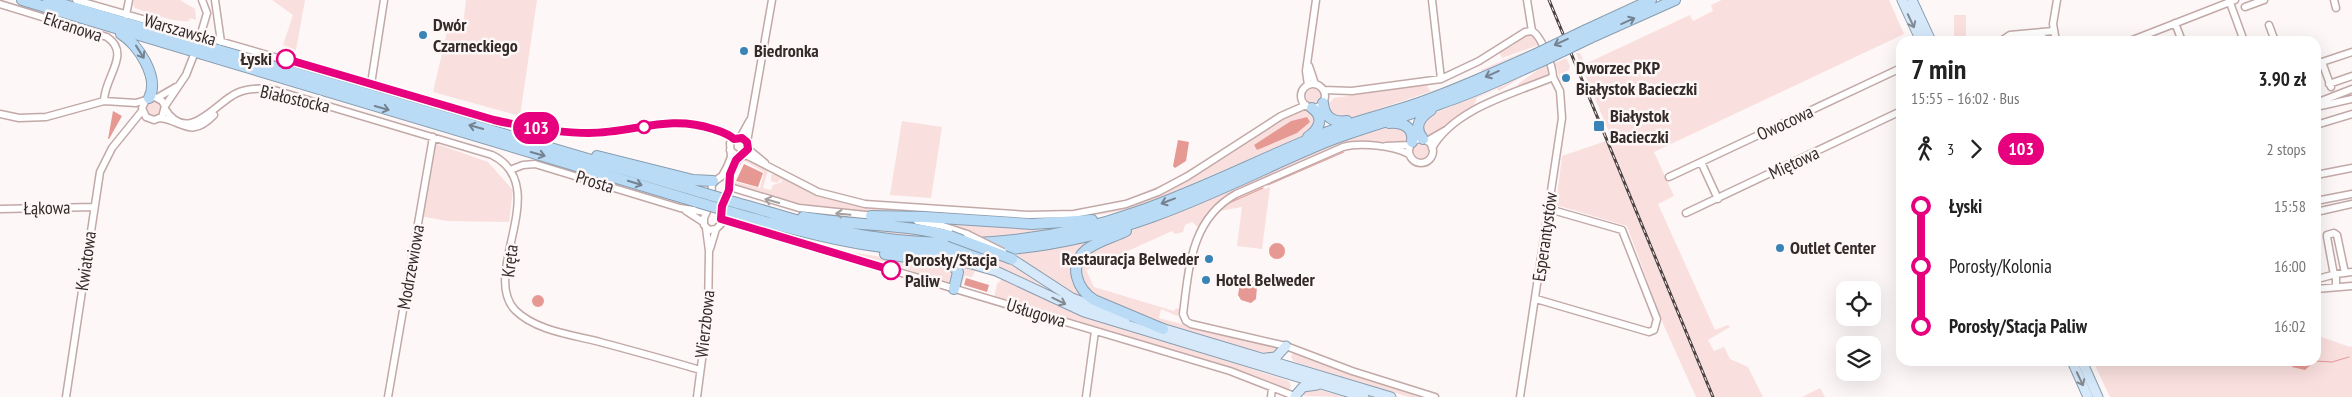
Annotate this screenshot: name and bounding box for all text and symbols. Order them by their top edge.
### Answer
street label: Ekranowa [41,6,105,47]
street label: Warszawska [141,8,219,51]
place label: Dwór Czarneckiego [433,13,518,57]
one-way arrow [1907,13,1917,28]
one-way arrow [1620,16,1635,25]
marker: Dwór Czarneckiego [417,29,429,41]
one-way arrow [1554,38,1569,47]
place label: Biedronka [754,39,819,62]
one-way arrow [136,45,146,59]
marker: Biedronka [738,45,750,57]
place label: Łyski [240,47,272,70]
marker: Łyski [276,49,296,69]
text: 7 min [1911,50,1966,87]
place label: Dworzec PKP Białystok Bacieczki [1576,56,1697,100]
text: 3.90 zł [2259,67,2306,91]
one-way arrow [1485,69,1500,79]
marker: Dworzec PKP Białystok Bacieczki [1560,72,1572,84]
street label: Białostocka [258,79,332,118]
text: 15:55 – 16:02 · Bus [1911,88,2019,108]
street label: Owocowa [1753,100,1817,146]
one-way arrow [373,104,389,114]
place label: Białystok Bacieczki [1610,104,1670,148]
line badge: 103 [507,112,565,144]
text: 103 [523,116,549,139]
marker: Białystok Bacieczki [1592,119,1606,133]
unlabelled marker [637,120,651,134]
one-way arrow [468,121,484,131]
icon: walk [1911,135,1939,163]
icon: forward [1962,135,1990,163]
text: 103 [2008,137,2034,160]
text: 3 [1947,139,1954,159]
text: 2 stops [2266,139,2306,159]
street label: Miętowa [1765,141,1823,184]
one-way arrow [529,150,545,160]
street label: Prosta [573,165,617,198]
one-way arrow [626,179,642,189]
street label: Esperantystów [1527,190,1562,283]
text: Łyski [1949,194,1982,218]
one-way arrow [764,195,780,205]
street label: Łąkowa [23,196,71,219]
text: 15:58 [2274,196,2306,216]
one-way arrow [1161,197,1176,206]
one-way arrow [836,209,852,219]
street label: Modrzewiowa [392,223,429,311]
street label: Kwiatowa [70,230,101,292]
place label: Outlet Center [1790,236,1876,259]
marker: Outlet Center [1774,242,1786,254]
street label: Kręta [496,243,523,279]
place label: Restauracja Belweder [1062,247,1200,270]
place label: Porosły/Stacja Paliw [905,248,997,292]
marker: Restauracja Belweder [1203,253,1215,265]
text: Porosły/Kolonia [1949,254,2052,278]
text: 16:00 [2274,256,2306,276]
marker: Porosły/Stacja Paliw [881,260,901,280]
place label: Hotel Belweder [1216,268,1316,291]
marker: Hotel Belweder [1200,274,1212,286]
map controls [1836,281,1881,381]
button: locate [1836,281,1881,326]
street label: Wierzbowa [690,289,719,359]
street label: Usługowa [1004,293,1069,332]
one-way arrow [1051,297,1066,307]
text: Porosły/Stacja Paliw [1949,314,2087,338]
text: 16:02 [2274,316,2306,336]
button: layers [1836,336,1881,381]
one-way arrow [2075,371,2085,386]

